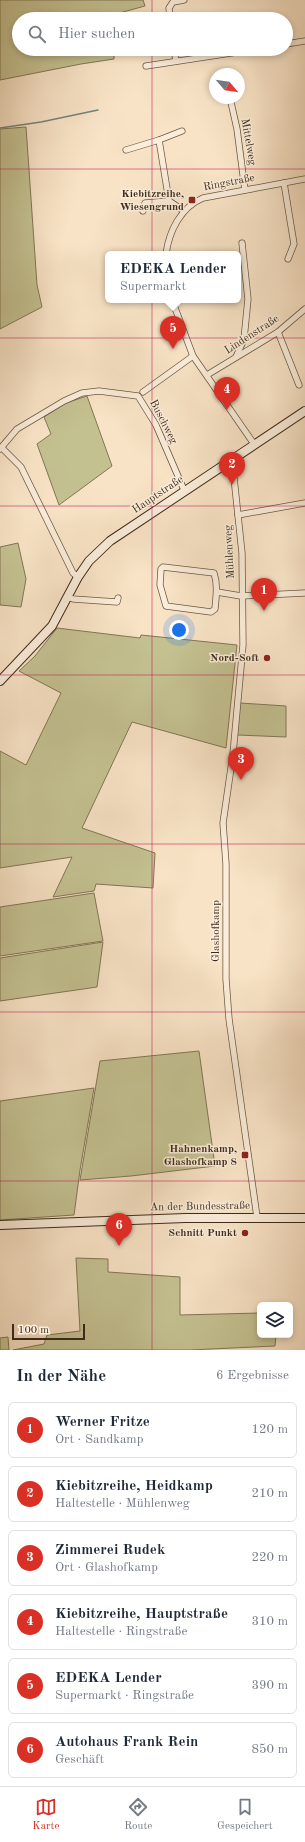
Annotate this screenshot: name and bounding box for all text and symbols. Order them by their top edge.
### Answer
search box [12,12,293,56]
icon: search [26,23,48,45]
text: Hier suchen [58,27,135,42]
north arrow [209,68,245,104]
street label: Mittelweg [239,118,258,166]
street label: Ringstraße [202,173,256,193]
place label: Kiebitzreihe, Wiesengrund [119,189,184,213]
marker: Kiebitzreihe, Wiesengrund [187,195,197,205]
popup [105,251,241,303]
text: EDEKA Lender [120,262,226,277]
text: Supermarkt [120,280,186,293]
street label: Lindenstraße [223,313,281,357]
pin: 5 [160,316,186,349]
pin: 4 [214,377,240,410]
street label: Buschweg [147,398,179,446]
pin: 2 [219,452,245,485]
street label: Hauptstraße [130,474,186,516]
street label: Mühlenweg [223,525,237,579]
pin: 1 [251,578,277,611]
your location [169,620,189,640]
place label: Nord-Soft [210,653,259,664]
marker: Nord-Soft [262,653,272,663]
pin: 3 [228,747,254,780]
street label: Glashofkamp [211,900,222,962]
place label: Hahnenkamp, Glashofkamp 8 [164,1144,237,1168]
marker: Hahnenkamp, Glashofkamp 8 [240,1150,250,1160]
street label: An der Bundesstraße [150,1201,250,1213]
pin: 6 [106,1213,132,1246]
place label: Schnitt Punkt [168,1228,237,1239]
marker: Schnitt Punkt [240,1228,250,1238]
map controls [257,1302,293,1338]
button: layers [257,1302,293,1338]
scale bar [12,1322,85,1341]
text: 100 m [18,1325,49,1336]
text: In der Nähe [16,1368,106,1385]
text: 6 Ergebnisse [216,1369,289,1382]
text: Werner Fritze [55,1415,150,1430]
text: 1 [26,1423,34,1436]
text: 120 m [251,1423,288,1436]
text: Ort · Sandkamp [55,1433,143,1446]
text: Kiebitzreihe, Heidkamp [55,1479,213,1494]
text: 2 [26,1487,34,1500]
text: 210 m [251,1487,288,1500]
text: Haltestelle · Mühlenweg [55,1497,190,1510]
text: Zimmerei Rudek [55,1543,165,1558]
text: 3 [26,1551,34,1564]
text: 220 m [251,1551,288,1564]
text: Ort · Glashofkamp [55,1561,158,1574]
text: Kiebitzreihe, Hauptstraße [55,1607,228,1622]
text: 4 [26,1615,34,1628]
text: 310 m [251,1615,288,1628]
text: Haltestelle · Ringstraße [55,1625,187,1638]
text: EDEKA Lender [55,1671,162,1686]
text: 5 [26,1679,34,1692]
text: 390 m [251,1679,288,1692]
text: Supermarkt · Ringstraße [55,1689,194,1702]
text: Autohaus Frank Rein [55,1735,198,1750]
text: 6 [26,1743,34,1756]
text: 850 m [251,1743,288,1756]
text: Geschäft [55,1753,104,1766]
tab: Karte [32,1796,60,1834]
tab: Route [124,1796,152,1834]
tab: Gespeichert [217,1796,273,1834]

